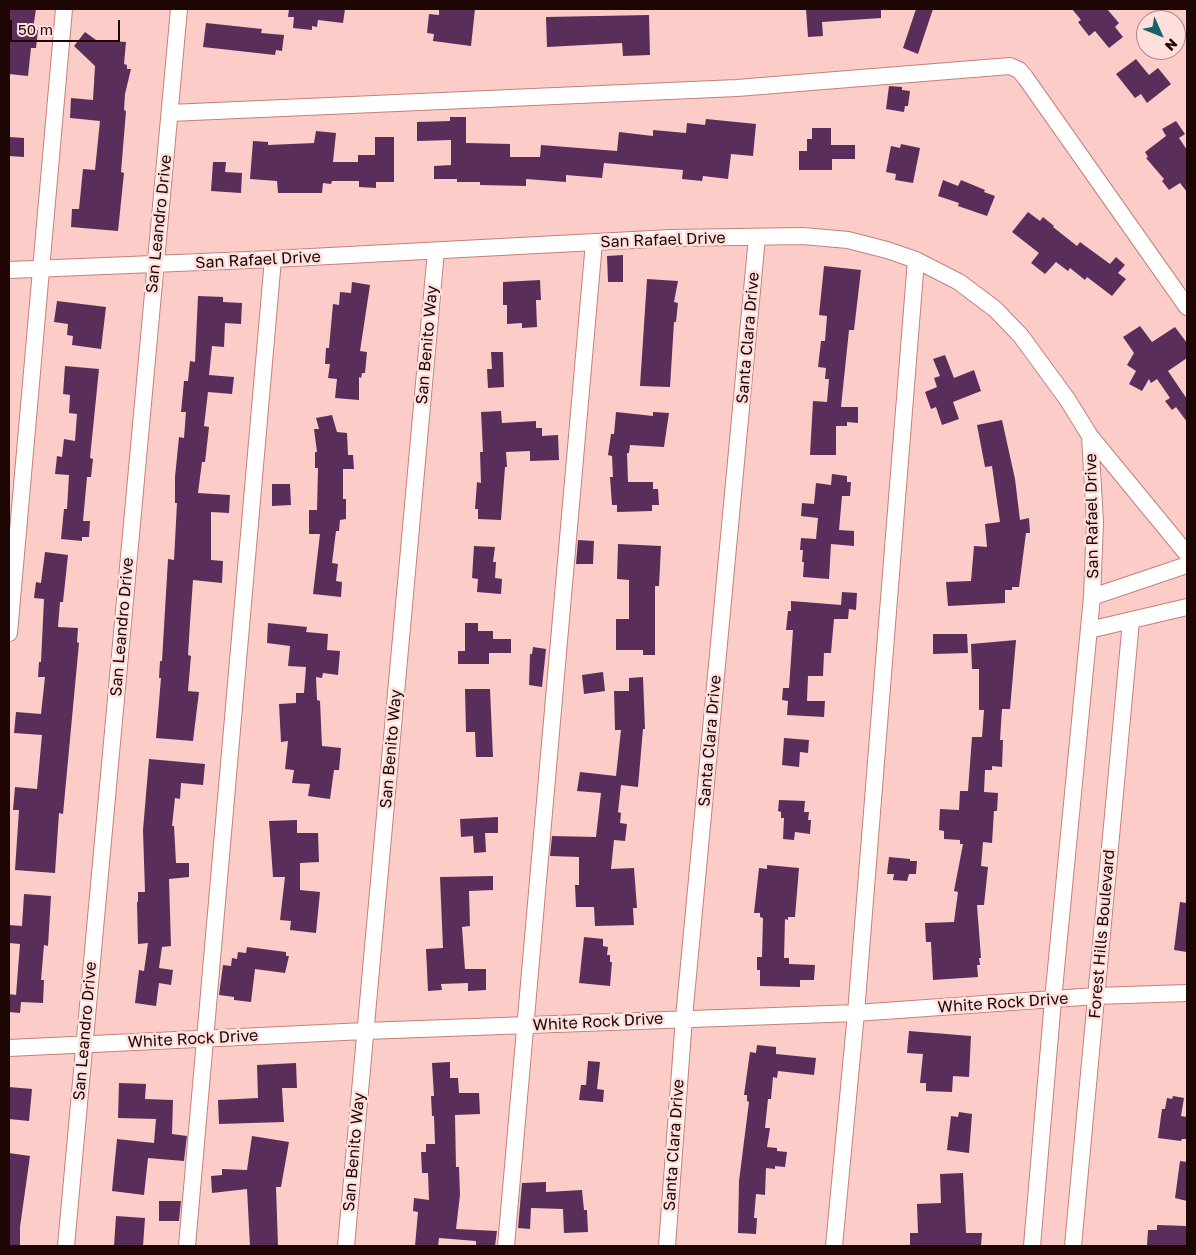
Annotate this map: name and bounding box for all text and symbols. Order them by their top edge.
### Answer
scale bar [12,10,122,42]
north arrow [1136,10,1186,60]
text: 50 m [18,20,53,38]
text: N [1162,35,1181,55]
street label: San Leandro Drive [142,154,176,294]
street label: San Rafael Drive [600,228,726,252]
street label: San Rafael Drive [195,247,321,273]
street label: Santa Clara Drive [733,271,763,405]
street label: San Benito Way [412,285,442,405]
street label: San Rafael Drive [1081,453,1103,579]
street label: San Leandro Drive [106,557,138,697]
street label: Santa Clara Drive [695,674,725,808]
street label: San Benito Way [376,689,406,809]
street label: Forest Hills Boulevard [1085,849,1119,1019]
street label: San Leandro Drive [69,961,101,1101]
street label: White Rock Drive [937,989,1069,1017]
street label: White Rock Drive [532,1009,664,1035]
street label: White Rock Drive [127,1026,259,1052]
street label: Santa Clara Drive [660,1078,688,1212]
street label: San Benito Way [339,1092,369,1212]

